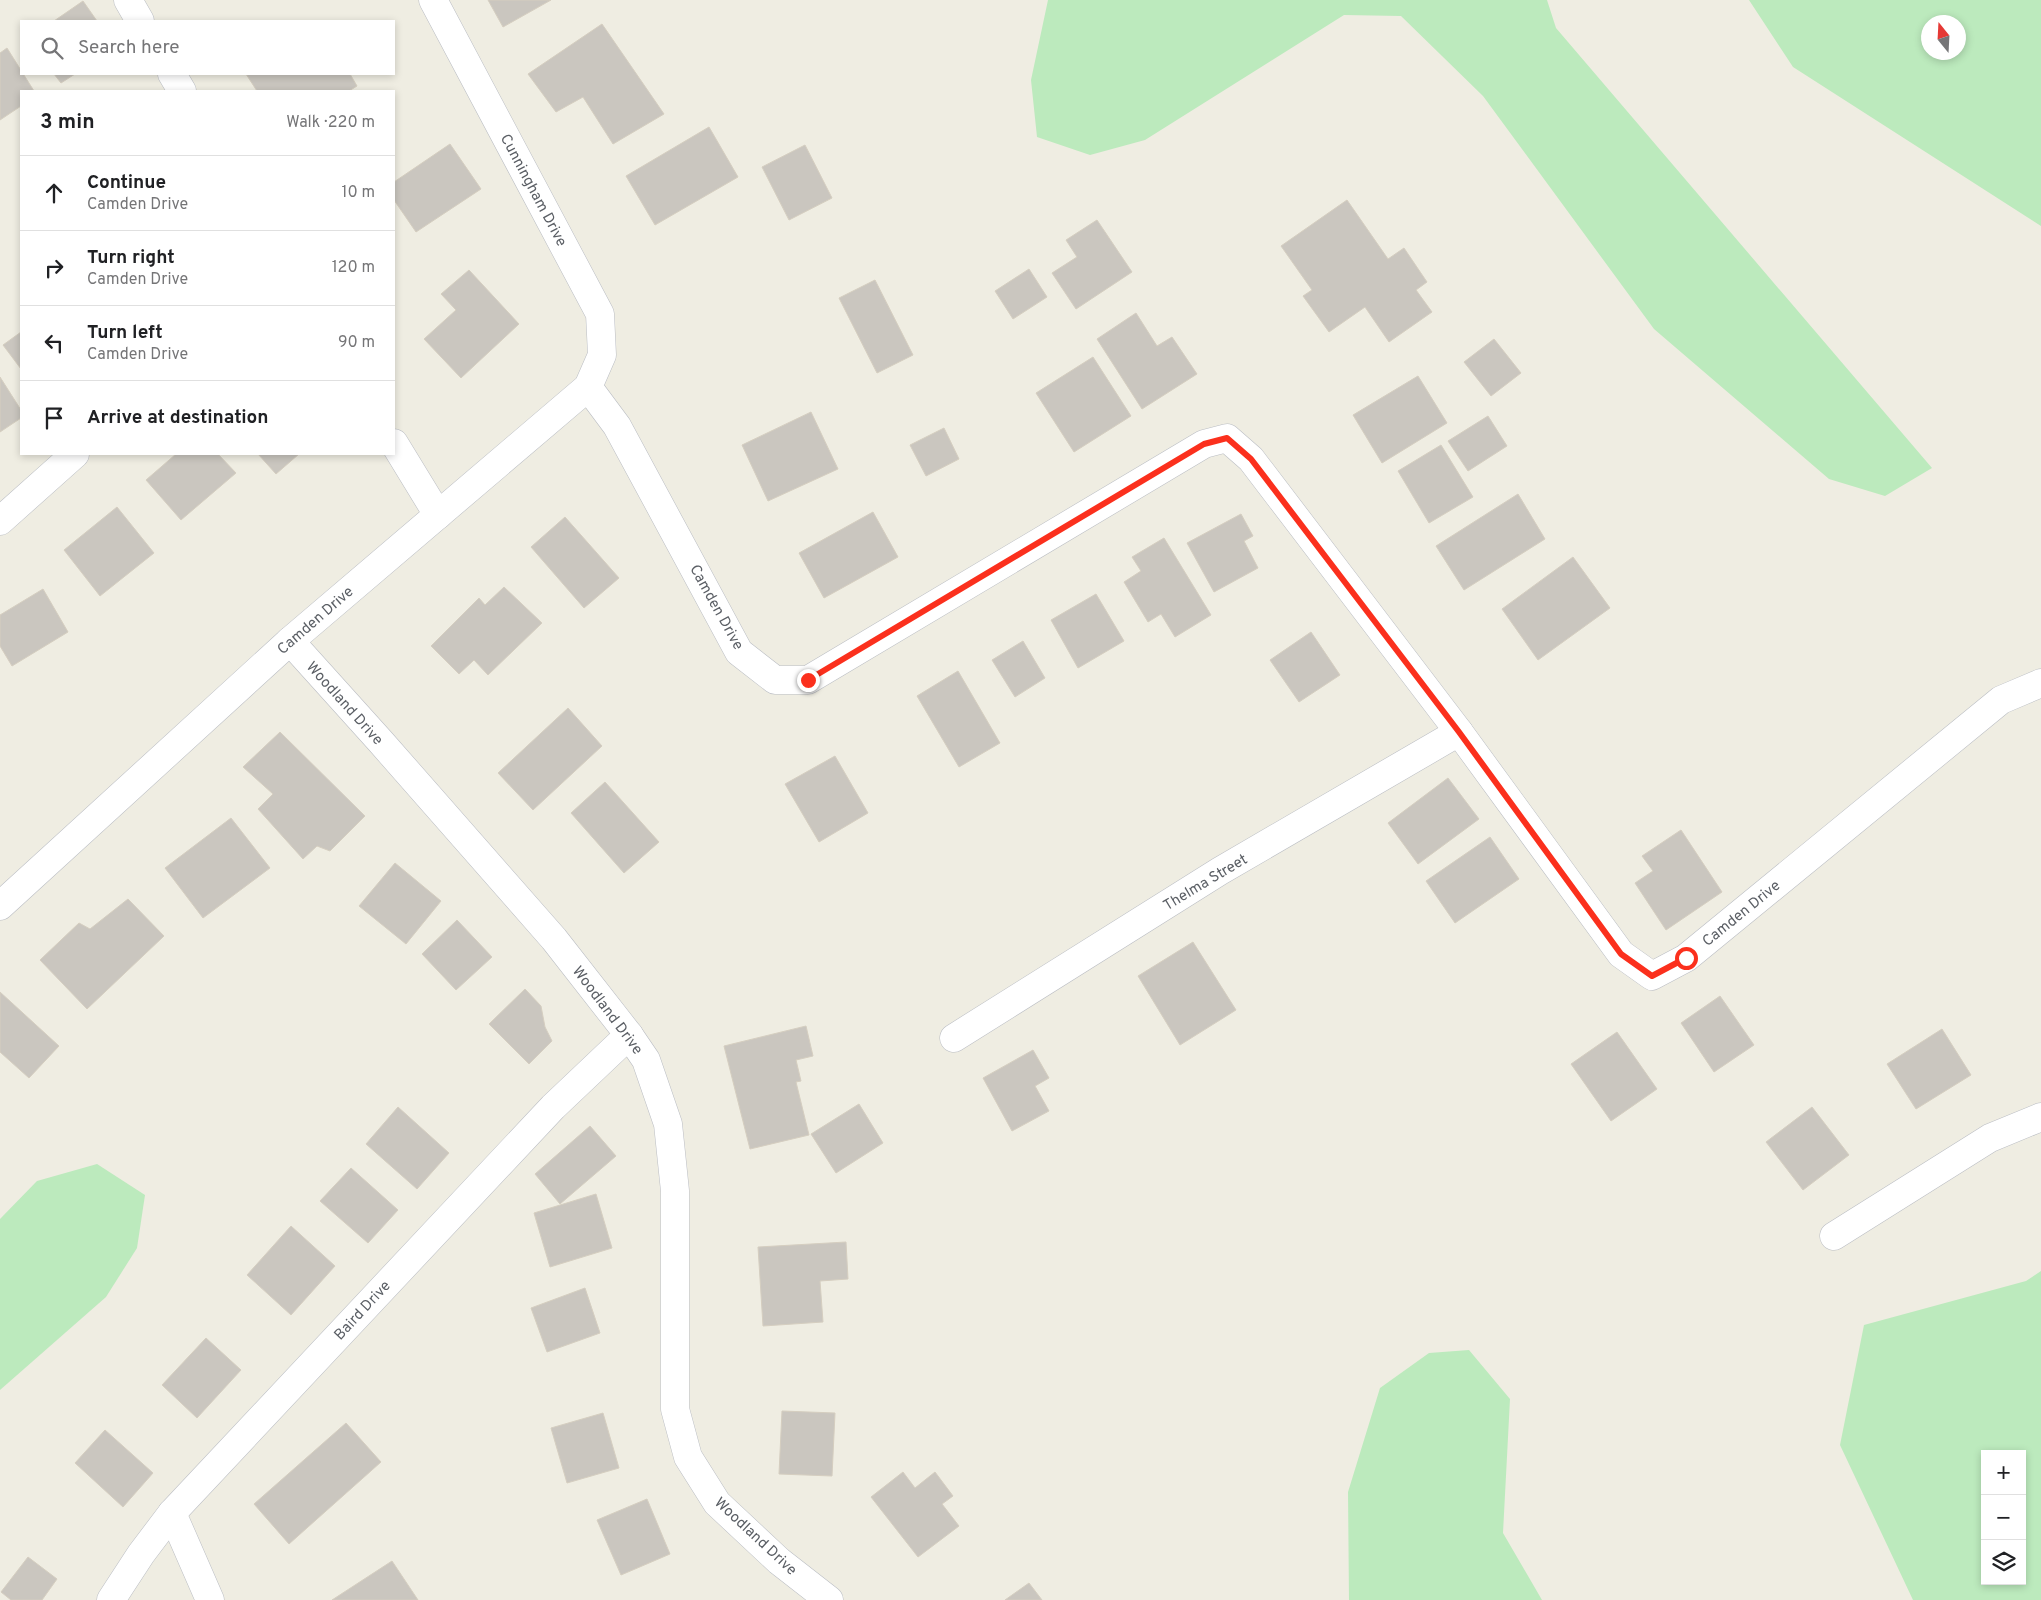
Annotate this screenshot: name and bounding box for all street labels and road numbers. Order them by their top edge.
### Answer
street label: Cunningham Drive [495,131,570,250]
street label: Camden Drive [684,562,747,654]
street label: Camden Drive [274,583,358,659]
street label: Woodland Drive [301,658,386,750]
street label: Thelma Street [1160,851,1251,916]
street label: Camden Drive [1699,877,1785,951]
street label: Woodland Drive [567,963,646,1059]
street label: Baird Drive [331,1277,395,1345]
street label: Woodland Drive [710,1494,800,1580]

